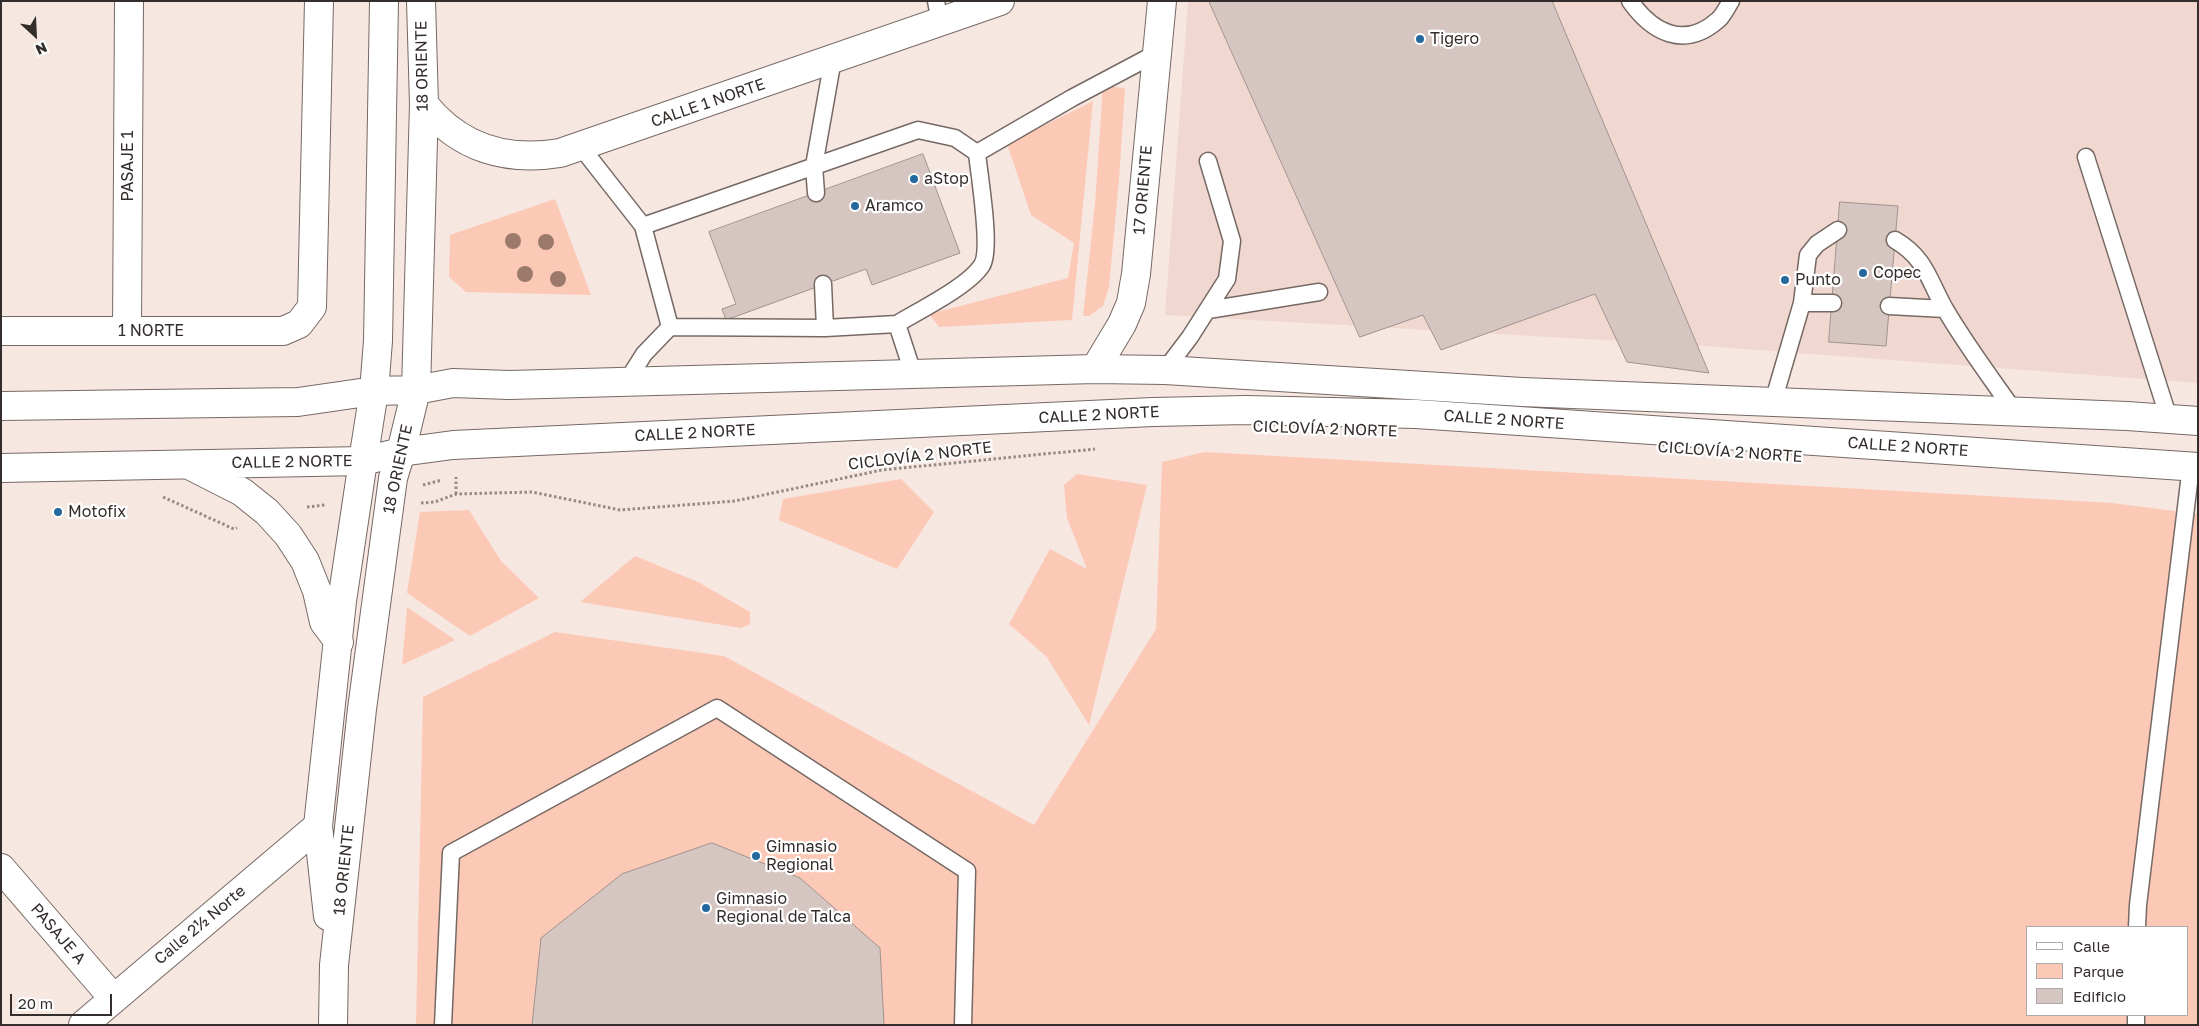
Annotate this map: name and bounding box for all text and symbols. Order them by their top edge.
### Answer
north arrow [10,10,60,60]
street label: 18 ORIENTE [412,20,432,112]
place label: Tigero [1430,29,1479,49]
marker: Tigero [1414,33,1426,45]
text: N [33,39,50,59]
street label: CALLE 1 NORTE [648,74,768,132]
street label: PASAJE 1 [118,130,138,202]
street label: 17 ORIENTE [1130,145,1156,235]
place label: aStop [924,169,969,189]
marker: aStop [908,173,920,185]
place label: Aramco [865,196,923,216]
marker: Aramco [849,200,861,212]
place label: Copec [1873,263,1921,283]
marker: Copec [1857,267,1869,279]
place label: Punto [1795,270,1841,290]
marker: Punto [1779,274,1791,286]
street label: 1 NORTE [118,321,184,341]
street label: CALLE 2 NORTE [1038,402,1160,428]
street label: CALLE 2 NORTE [1443,406,1565,434]
street label: CICLOVÍA 2 NORTE [1252,417,1398,441]
street label: CALLE 2 NORTE [634,420,756,446]
street label: 18 ORIENTE [379,423,417,515]
street label: CALLE 2 NORTE [1847,433,1969,461]
street label: CICLOVÍA 2 NORTE [1657,437,1803,467]
street label: CICLOVÍA 2 NORTE [847,438,993,474]
street label: CALLE 2 NORTE [231,451,353,473]
place label: Motofix [68,502,126,522]
marker: Motofix [52,506,64,518]
street label: 18 ORIENTE [330,824,358,916]
place label: Gimnasio Regional [766,837,837,875]
marker: Gimnasio Regional [750,850,762,862]
street label: Calle 2½ Norte [150,881,250,969]
place label: Gimnasio Regional de Talca [716,889,851,927]
street label: PASAJE A [26,900,90,968]
marker: Gimnasio Regional de Talca [700,902,712,914]
legend [2026,926,2189,1016]
text: Calle [2073,937,2110,955]
text: Parque [2073,962,2124,980]
scale bar [12,984,115,1016]
text: Edificio [2073,987,2126,1005]
text: 20 m [18,994,53,1012]

